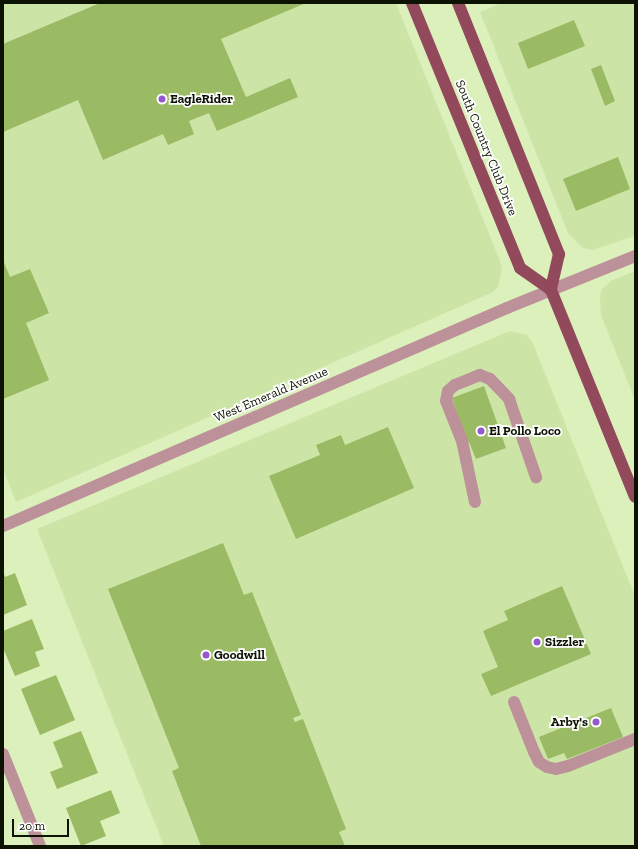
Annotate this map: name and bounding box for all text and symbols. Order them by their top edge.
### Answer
street label: South Country Club Drive [452,78,520,218]
place label: EagleRider [170,91,233,107]
marker: EagleRider [157,94,167,104]
street label: West Emerald Avenue [212,364,330,426]
place label: El Pollo Loco [489,423,561,439]
marker: El Pollo Loco [476,426,486,436]
place label: Sizzler [545,634,584,650]
marker: Sizzler [532,637,542,647]
place label: Goodwill [214,647,265,663]
marker: Goodwill [201,650,211,660]
place label: Arby's [551,714,588,730]
marker: Arby's [591,717,601,727]
scale bar [14,811,71,837]
text: 20 m [19,819,45,833]

